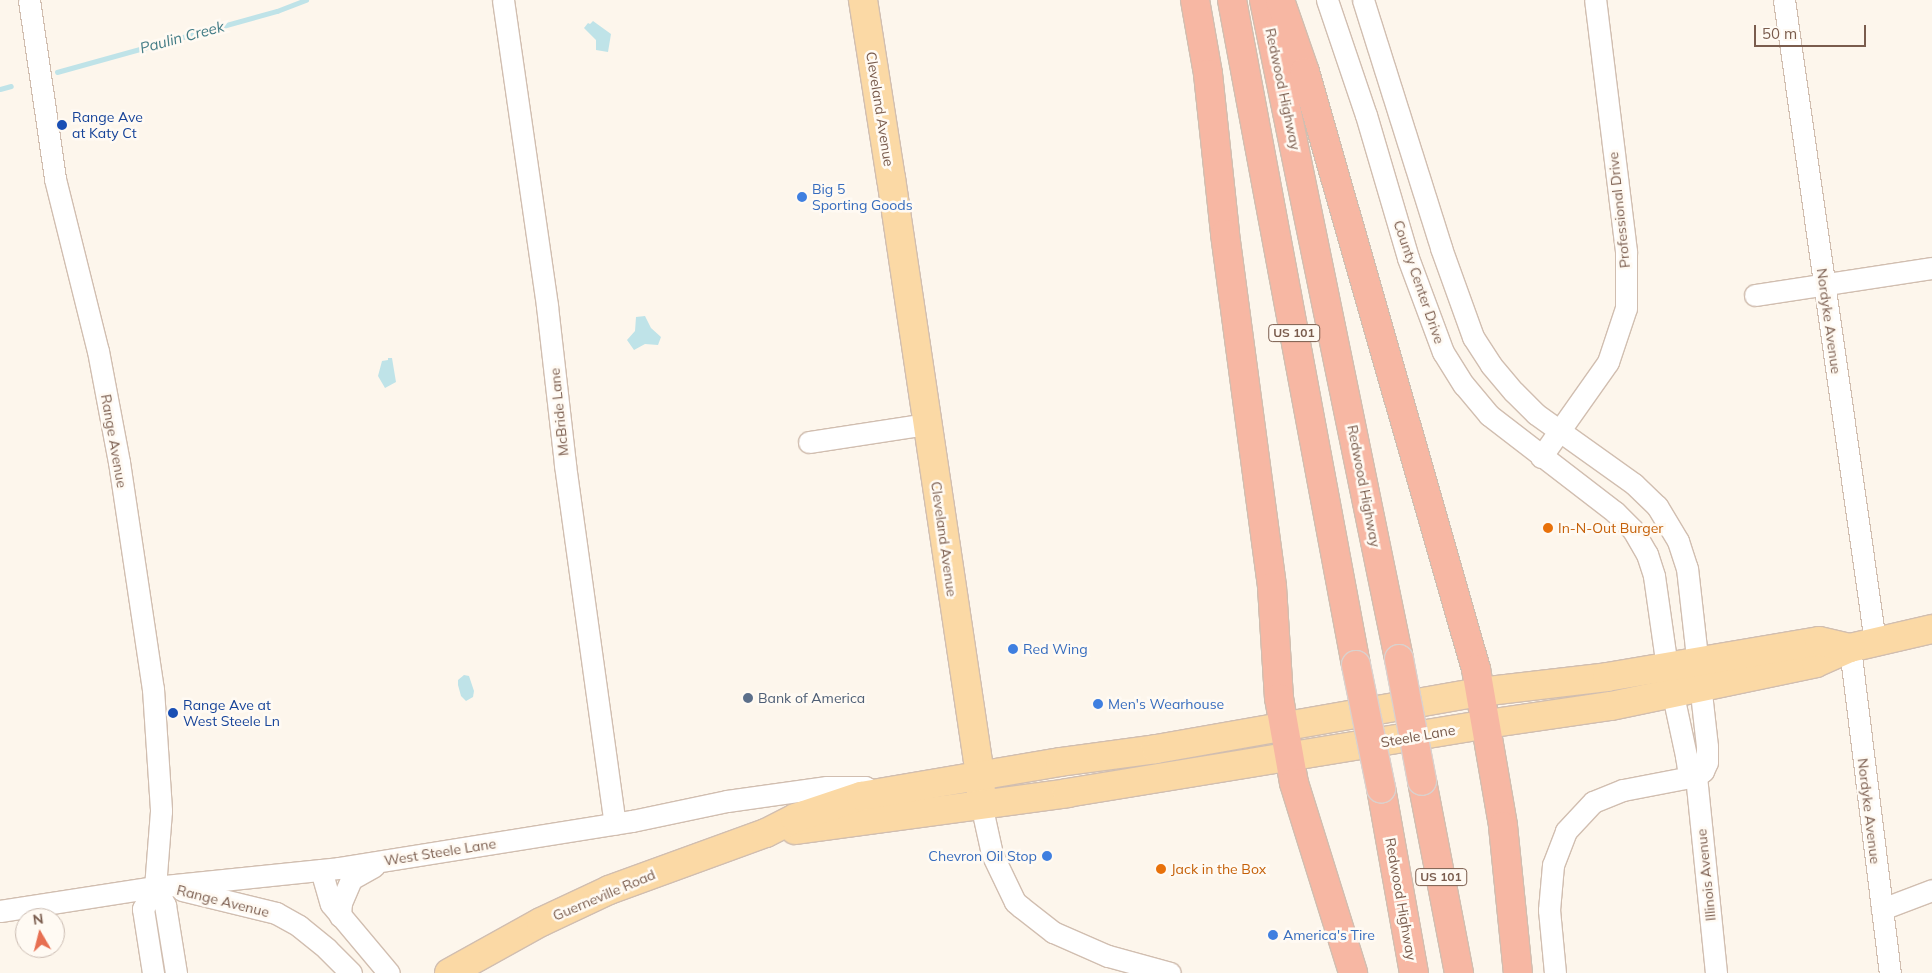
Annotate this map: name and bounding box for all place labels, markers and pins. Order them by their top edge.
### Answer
place label: Range Ave at Katy Ct [72,109,143,142]
marker: Range Ave at Katy Ct [56,119,68,131]
place label: Big 5 Sporting Goods [812,181,913,213]
marker: Big 5 Sporting Goods [796,191,808,203]
place label: In-N-Out Burger [1558,520,1663,536]
marker: In-N-Out Burger [1542,522,1554,534]
place label: Red Wing [1023,641,1088,657]
marker: Red Wing [1007,643,1019,655]
place label: Bank of America [758,690,865,706]
marker: Bank of America [742,692,754,704]
place label: Men's Wearhouse [1108,696,1224,712]
place label: Range Ave at West Steele Ln [183,697,280,730]
marker: Men's Wearhouse [1092,698,1104,710]
marker: Range Ave at West Steele Ln [167,707,179,719]
place label: Chevron Oil Stop [928,848,1037,864]
marker: Chevron Oil Stop [1041,850,1053,862]
place label: Jack in the Box [1171,861,1266,877]
marker: Jack in the Box [1155,863,1167,875]
place label: America's Tire [1283,927,1375,943]
marker: America's Tire [1267,929,1279,941]

